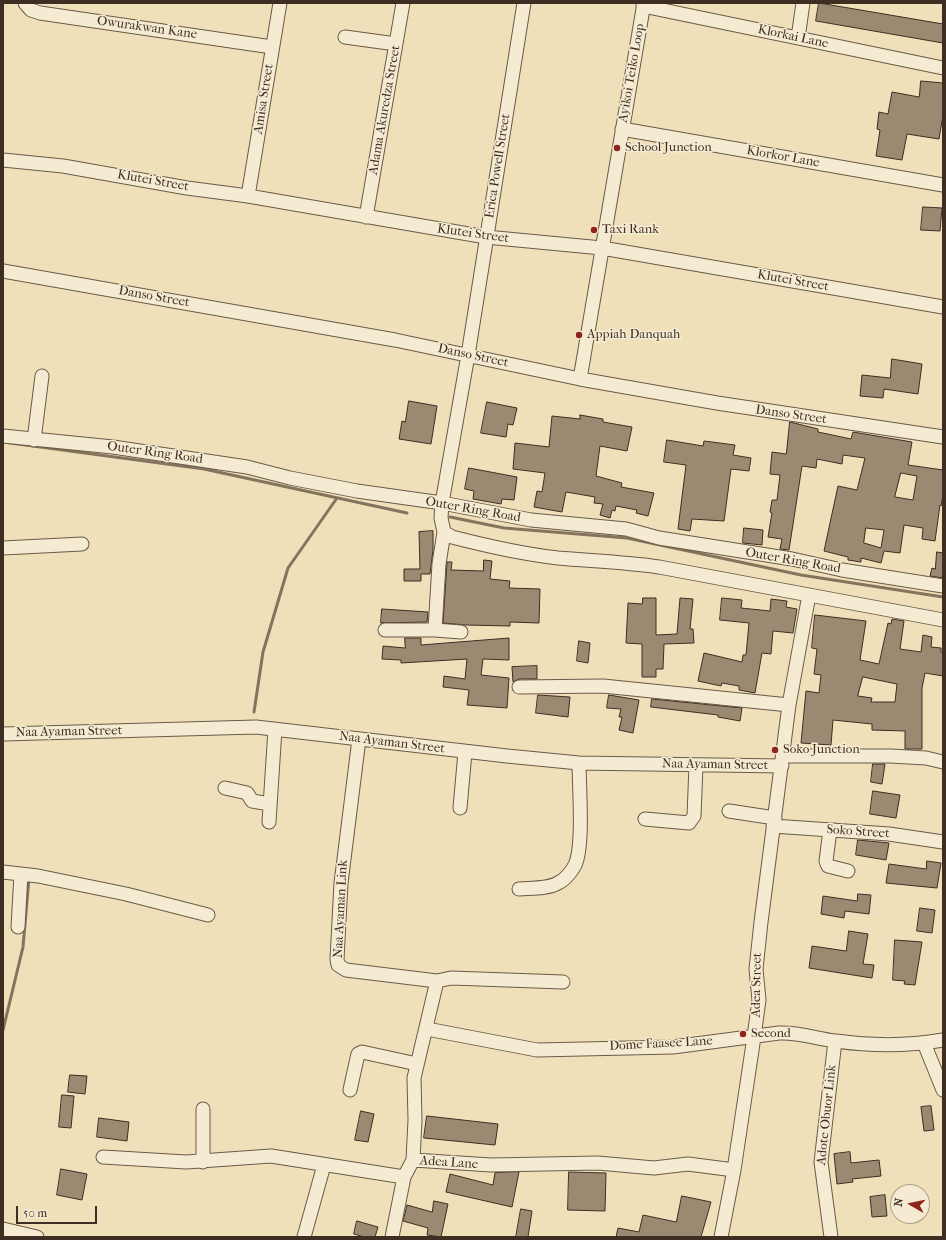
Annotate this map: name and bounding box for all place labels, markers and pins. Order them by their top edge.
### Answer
place label: School Junction [625,140,712,156]
marker: School Junction [612,143,622,153]
place label: Taxi Rank [602,222,659,238]
marker: Taxi Rank [589,225,599,235]
place label: Appiah Danquah [587,327,680,343]
marker: Appiah Danquah [574,330,584,340]
place label: Soko Junction [783,742,860,758]
marker: Soko Junction [770,745,780,755]
place label: Second [751,1026,791,1042]
marker: Second [738,1029,748,1039]

